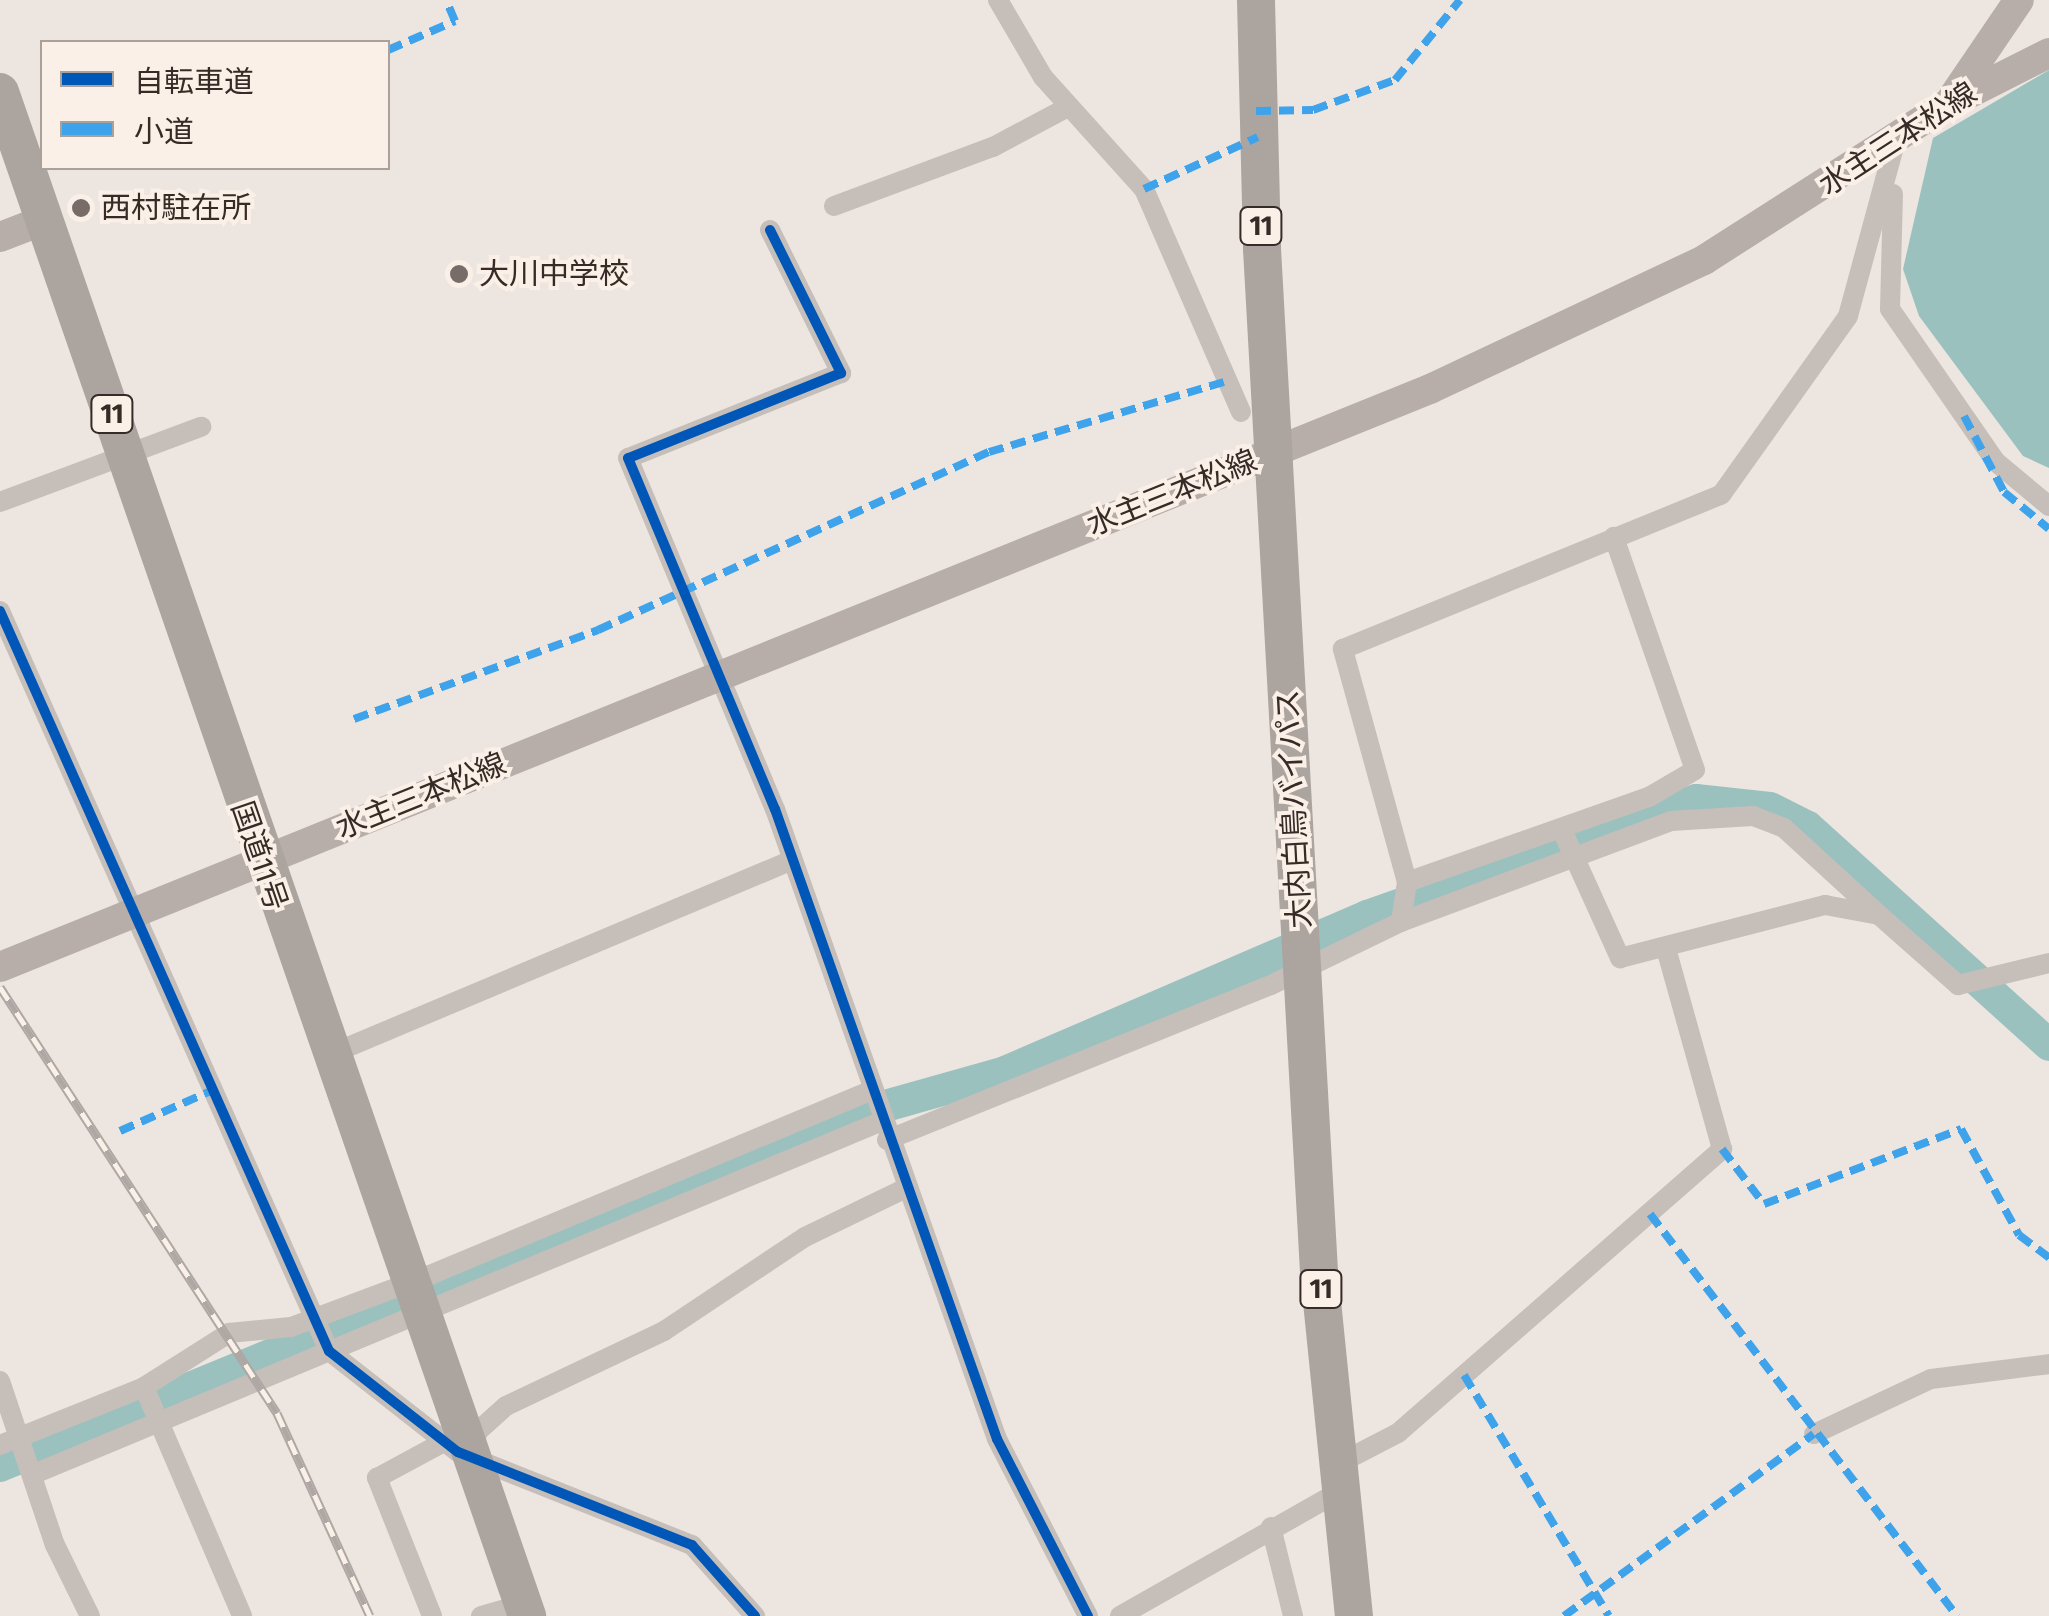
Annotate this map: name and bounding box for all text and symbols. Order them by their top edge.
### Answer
legend [40,40,390,170]
text: 自転車道 [134,64,254,100]
street label: 水主三本松線 [1813,75,1983,203]
text: 小道 [134,114,194,150]
place label: 西村駐在所 [101,190,251,226]
marker: 西村駐在所 [70,197,92,219]
road number: 11 [1238,203,1284,249]
place label: 大川中学校 [479,256,629,292]
marker: 大川中学校 [448,263,470,285]
road number: 11 [90,391,134,437]
street label: 水主三本松線 [1082,443,1262,543]
street label: 大内白鳥バイパス [1270,688,1318,930]
street label: 水主三本松線 [331,746,511,846]
street label: 国道11号 [224,797,294,915]
road number: 11 [1298,1266,1344,1312]

